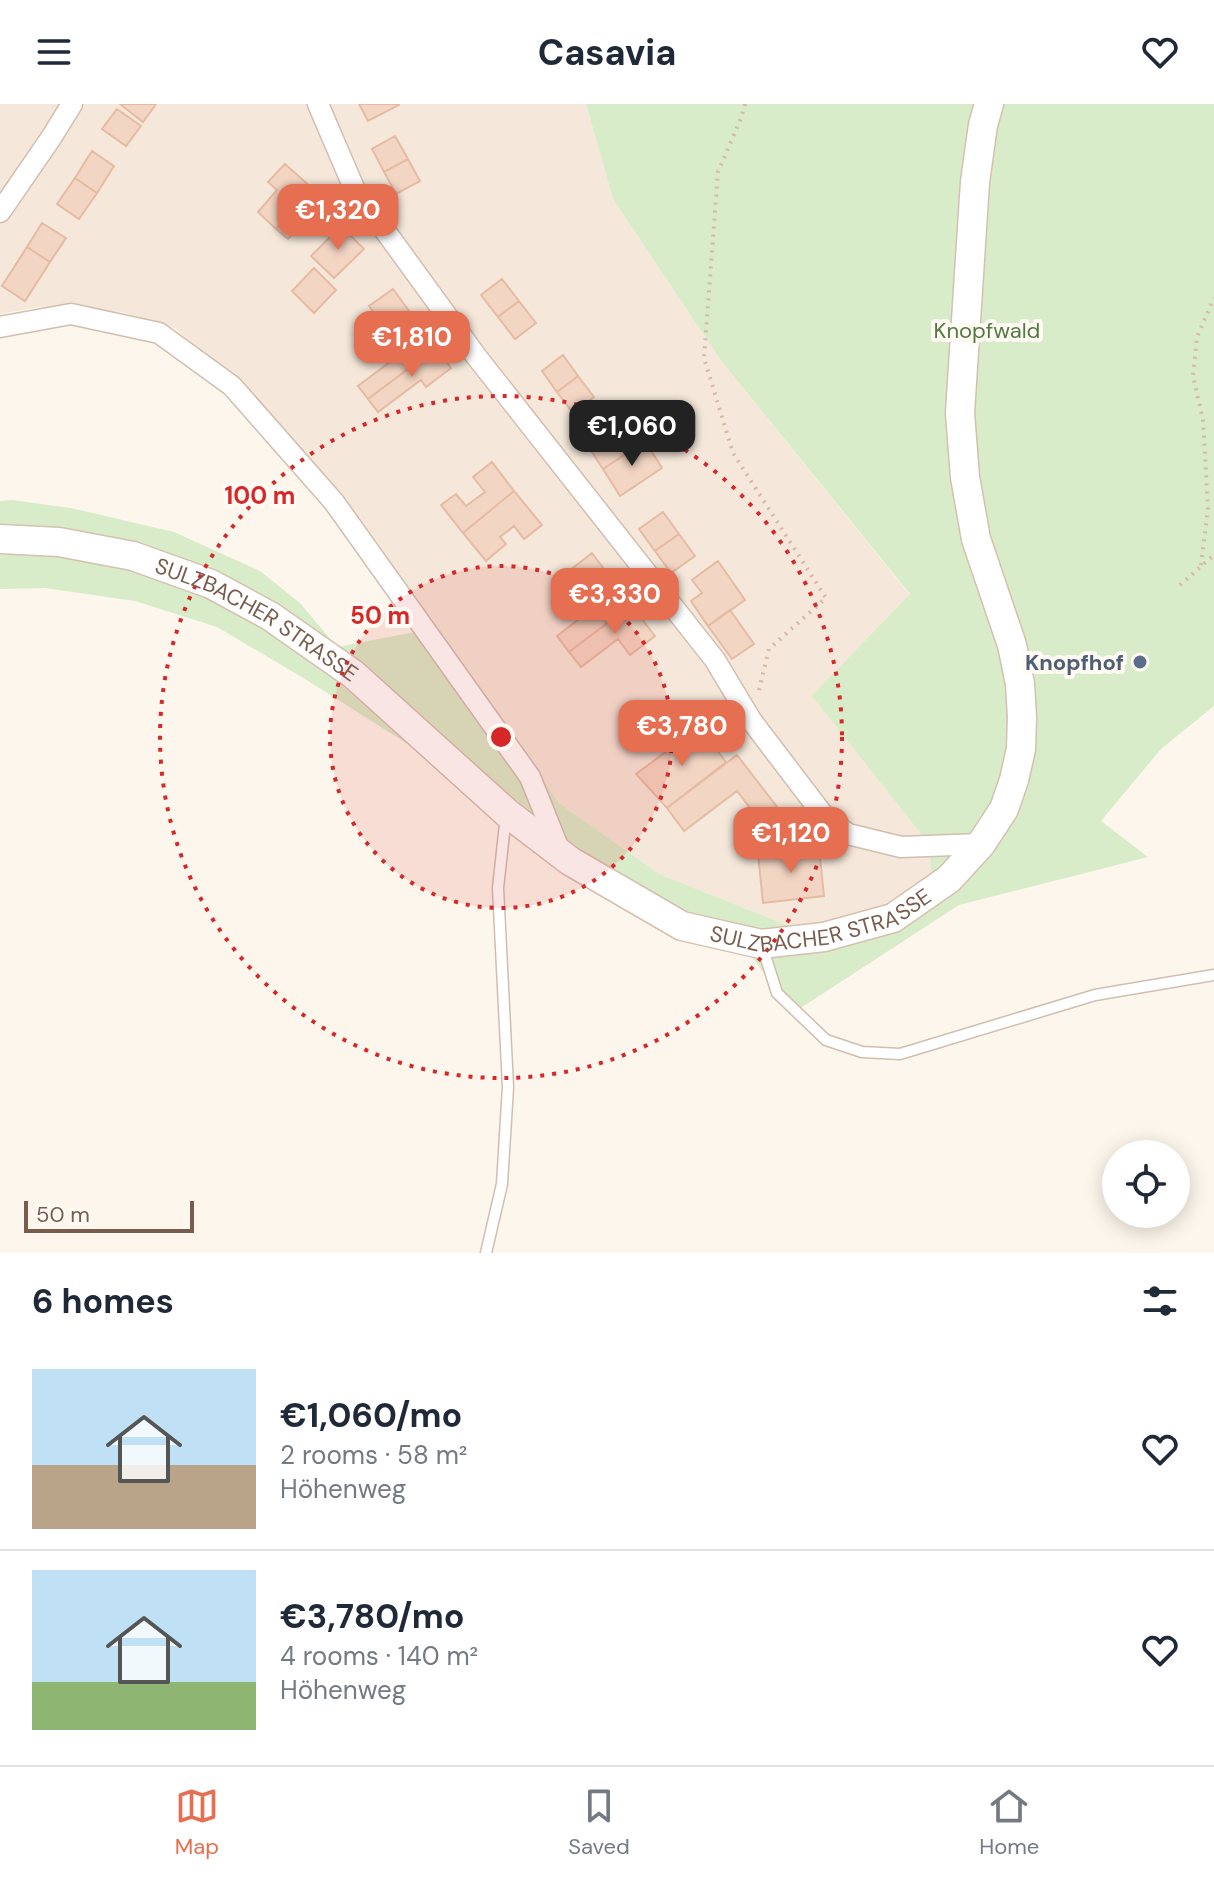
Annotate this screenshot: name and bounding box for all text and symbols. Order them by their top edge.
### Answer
text: Casavia [538,29,676,76]
icon: menu [32,30,76,74]
icon: heart [1138,30,1182,74]
pin: €1,320 [273,184,403,252]
text: €1,320 [295,193,381,227]
pin: €1,810 [347,311,477,379]
park label: Knopfwald [934,316,1040,345]
text: €1,810 [372,320,452,354]
pin: €1,060 [567,400,697,468]
text: €1,060 [587,409,677,443]
text: 100 m [225,480,295,511]
street label: SULZBACHER STRASSE [151,551,364,688]
pin: €3,330 [550,568,680,636]
text: €3,330 [569,577,661,611]
text: 50 m [350,600,410,631]
place label: Knopfhof [1025,648,1124,677]
marker: Knopfhof [1131,653,1149,671]
pin: €3,780 [617,700,747,768]
text: €3,780 [636,709,728,743]
centre of rings [487,723,515,751]
pin: €1,120 [726,807,856,875]
text: €1,120 [751,816,831,850]
street label: SULZBACHER STRASSE [707,882,937,959]
map controls [1102,1140,1190,1228]
button: locate [1102,1140,1190,1228]
scale bar [24,1197,194,1233]
text: 50 m [36,1200,90,1229]
text: 6 homes [32,1279,174,1324]
icon: filters [1138,1279,1182,1323]
text: €1,060/mo [280,1393,462,1438]
icon: home [96,1401,192,1497]
icon: heart [1138,1427,1182,1471]
text: 2 rooms · 58 m² [280,1438,467,1472]
text: Höhenweg [280,1472,406,1506]
text: €3,780/mo [280,1594,464,1639]
icon: home [96,1602,192,1698]
icon: heart [1138,1628,1182,1672]
text: 4 rooms · 140 m² [280,1639,478,1673]
text: Höhenweg [280,1673,406,1707]
tab: Map [175,1784,219,1861]
tab: Saved [568,1784,630,1861]
tab: Home [979,1784,1039,1861]

